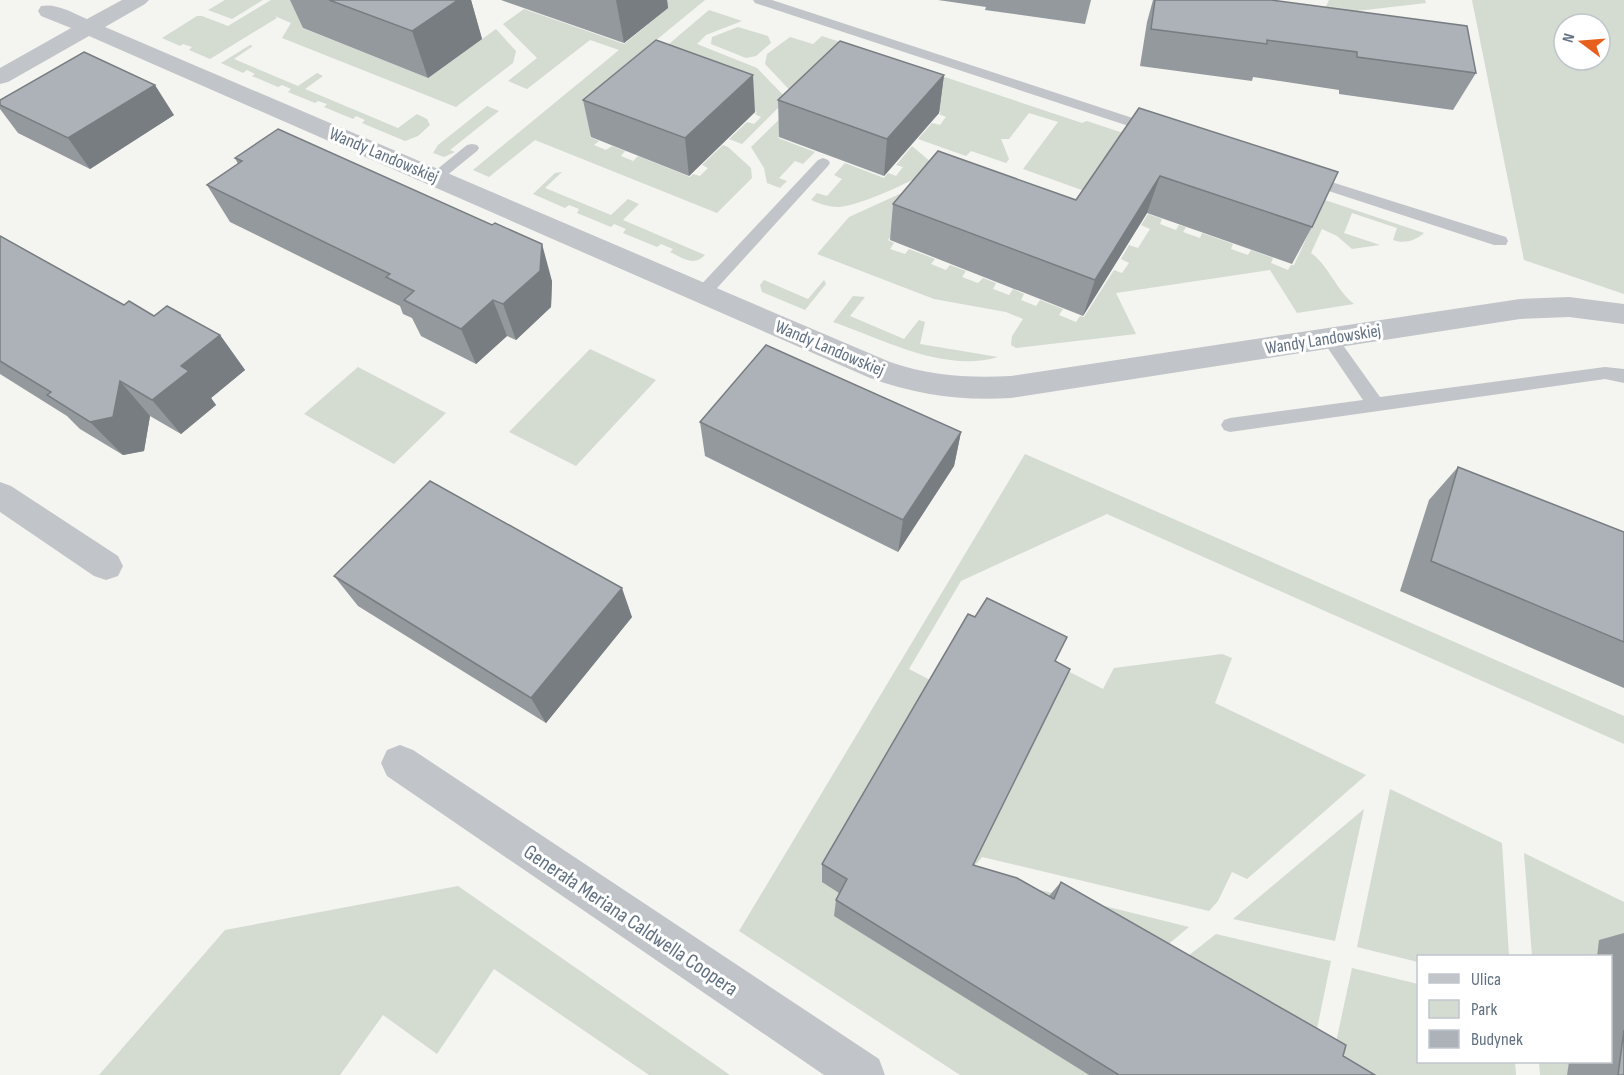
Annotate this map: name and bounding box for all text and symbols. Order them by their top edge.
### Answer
north arrow [1552,12,1612,72]
text: N [1559,32,1579,45]
street label: Wandy Landowskiej [326,123,442,188]
street label: Wandy Landowskiej [772,316,888,381]
street label: Wandy Landowskiej [1264,320,1382,359]
street label: Generała Meriana Caldwella Coopera [519,839,743,1002]
legend [1417,955,1612,1063]
text: Ulica [1471,969,1501,990]
text: Park [1471,999,1497,1020]
text: Budynek [1471,1029,1523,1050]

